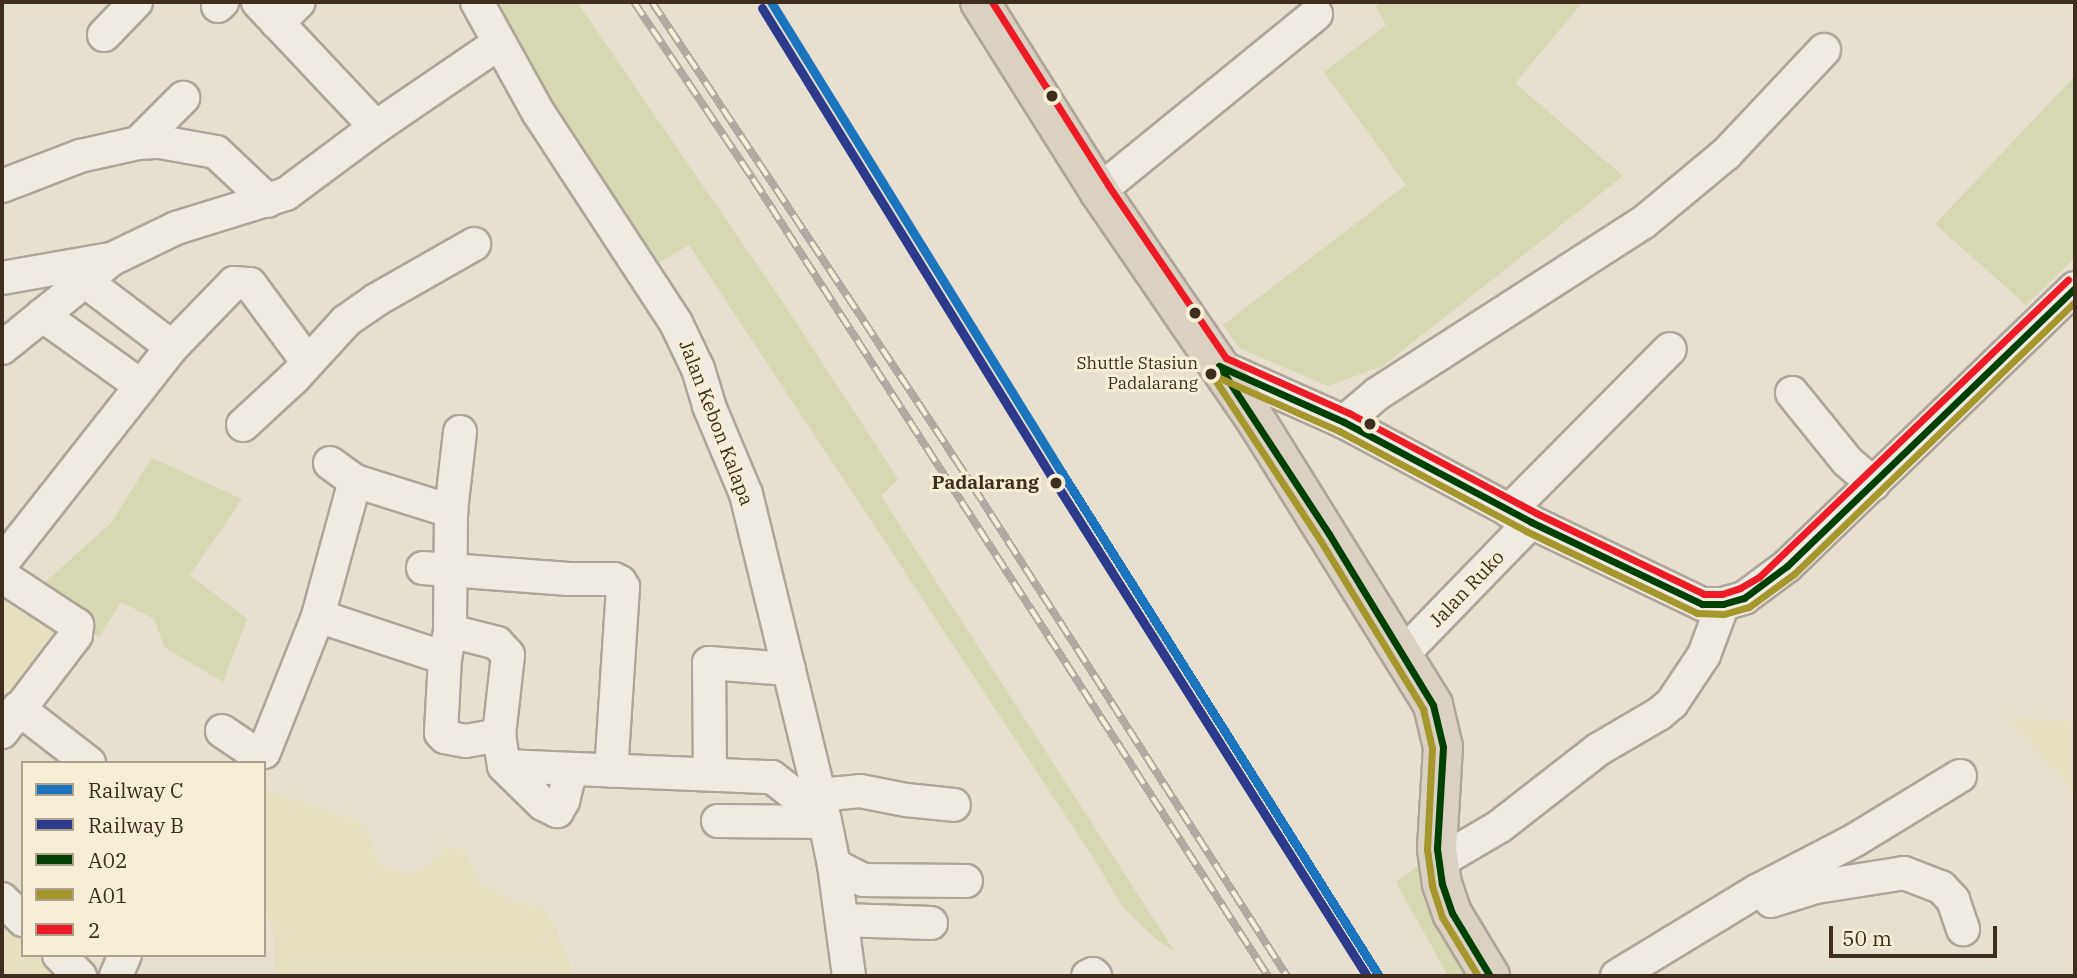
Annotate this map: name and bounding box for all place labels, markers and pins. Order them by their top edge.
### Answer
unlabelled marker [1045,89,1059,103]
unlabelled marker [1188,306,1202,320]
place label: Shuttle Stasiun Padalarang [1077,354,1198,394]
marker: Shuttle Stasiun Padalarang [1204,367,1218,381]
unlabelled marker [1363,417,1377,431]
place label: Padalarang [932,472,1039,494]
marker: Padalarang [1045,472,1067,494]

